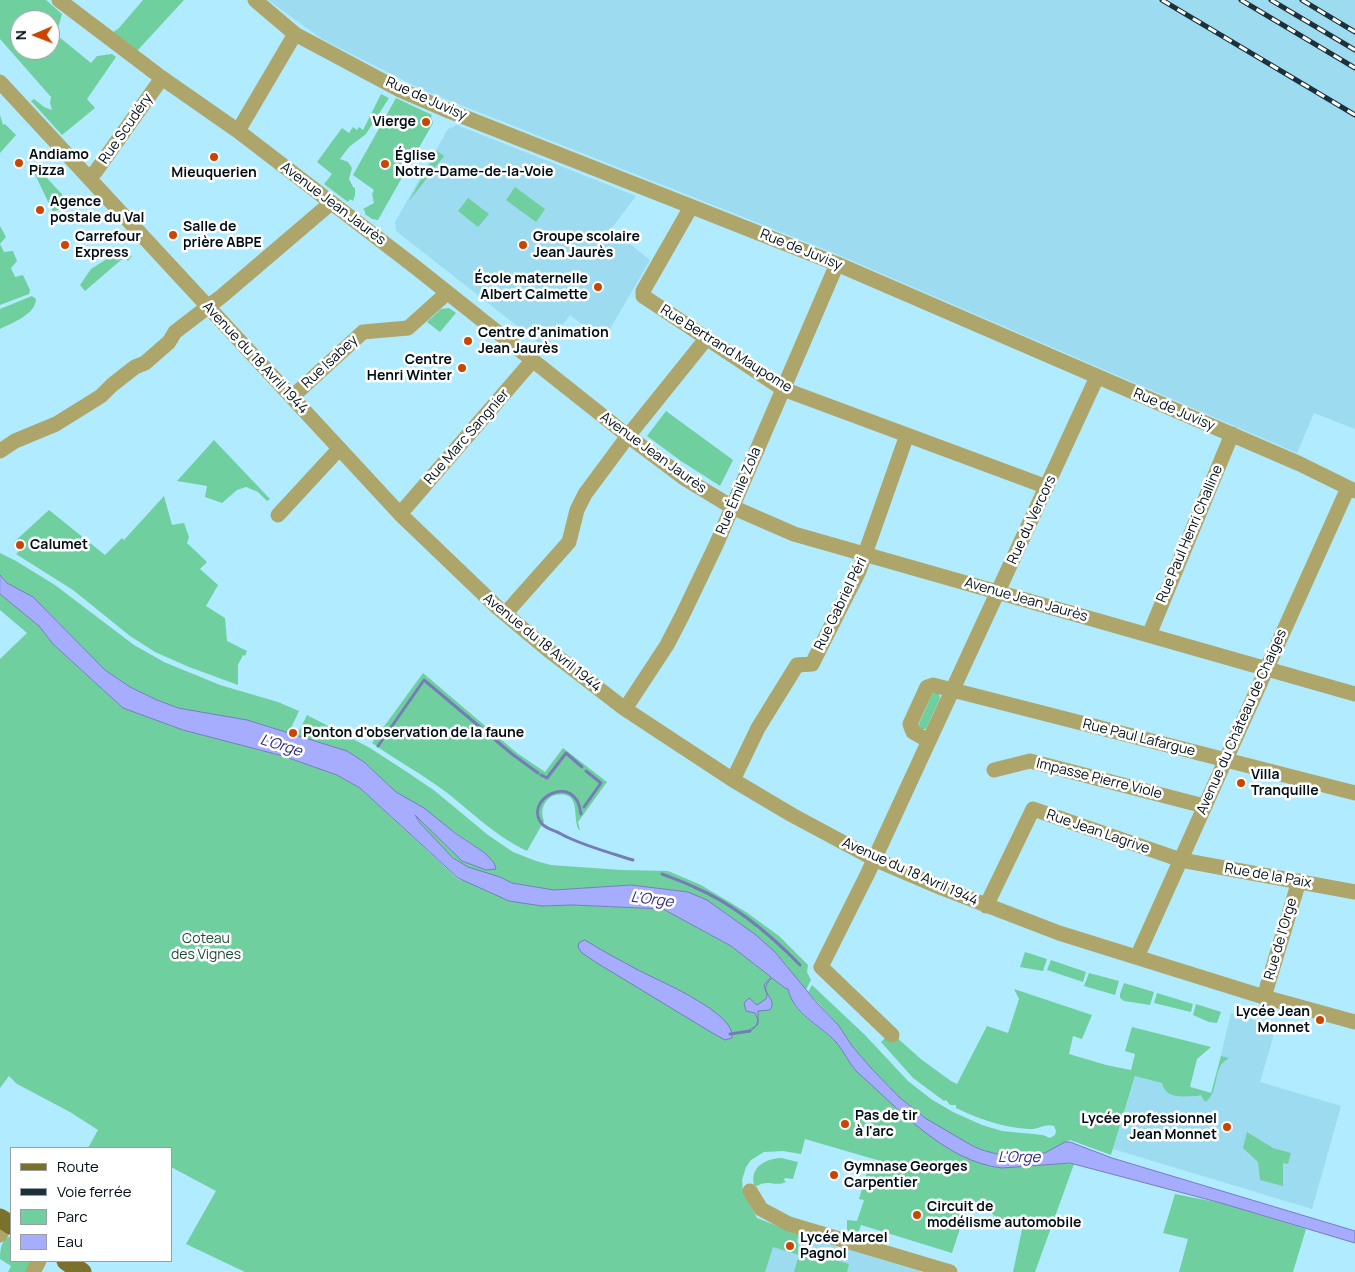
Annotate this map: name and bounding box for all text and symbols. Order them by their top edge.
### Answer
north arrow [10,10,60,60]
text: N [11,30,30,40]
street label: Rue de Juvisy [383,74,469,124]
street label: Rue Scudéry [96,91,156,167]
place label: Vierge [373,114,416,130]
marker: Vierge [420,116,432,128]
place label: Andiamo Pizza [29,147,89,180]
place label: Église Notre-Dame-de-la-Voie [395,148,553,180]
marker: Mieuquerien [208,151,220,163]
marker: Andiamo Pizza [13,157,25,169]
marker: Église Notre-Dame-de-la-Voie [379,158,391,170]
street label: Avenue Jean Jaurès [277,159,389,249]
place label: Mieuquerien [171,165,257,181]
place label: Agence postale du Val [50,194,144,226]
marker: Agence postale du Val [34,204,46,216]
place label: Salle de prière ABPE [183,219,262,252]
street label: Rue de Juvisy [757,226,845,274]
place label: Carrefour Express [75,229,141,262]
marker: Salle de prière ABPE [167,229,179,241]
place label: Groupe scolaire Jean Jaurès [533,229,640,262]
marker: Carrefour Express [59,239,71,251]
marker: Groupe scolaire Jean Jaurès [517,239,529,251]
place label: École maternelle Albert Calmette [474,271,588,304]
marker: École maternelle Albert Calmette [592,281,604,293]
street label: Avenue du 18 Avril 1944 [199,298,311,418]
street label: Rue Bertrand Maupome [657,302,795,396]
place label: Centre d'animation Jean Jaurès [478,325,609,358]
street label: Rue Isabey [299,332,361,392]
marker: Centre d'animation Jean Jaurès [462,335,474,347]
place label: Centre Henri Winter [367,352,452,384]
marker: Centre Henri Winter [456,362,468,374]
street label: Rue de Juvisy [1131,385,1217,435]
street label: Rue Marc Sangnier [421,386,513,488]
street label: Avenue Jean Jaurès [597,409,709,497]
street label: Rue Émile Zola [713,445,765,537]
street label: Rue Paul Henri Challine [1153,463,1227,605]
street label: Rue du Vercors [1004,473,1060,567]
place label: Calumet [30,537,88,553]
marker: Calumet [14,539,26,551]
street label: Rue Gabriel Péri [811,555,871,653]
street label: Avenue Jean Jaurès [962,574,1090,626]
street label: Avenue du 18 Avril 1944 [480,590,604,696]
street label: Avenue du Château de Chaiges [1193,627,1291,817]
street label: Rue Paul Lafargue [1081,716,1197,760]
place label: Ponton d'observation de la faune [303,725,524,741]
marker: Ponton d'observation de la faune [287,727,299,739]
water label: L'Orge [258,731,304,761]
street label: Impasse Pierre Viole [1034,755,1164,803]
place label: Villa Tranquille [1251,767,1319,800]
marker: Villa Tranquille [1235,777,1247,789]
street label: Rue Jean Lagrive [1044,806,1152,858]
street label: Avenue du 18 Avril 1944 [839,834,981,910]
street label: Rue de la Paix [1223,860,1313,892]
water label: L'Orge [630,888,674,912]
street label: Rue de l'Orge [1261,896,1301,982]
park label: Coteau des Vignes [171,931,241,964]
place label: Lycée Jean Monnet [1236,1004,1310,1036]
marker: Lycée Jean Monnet [1314,1014,1326,1026]
place label: Pas de tir à l'arc [855,1108,918,1140]
place label: Lycée professionnel Jean Monnet [1081,1111,1217,1144]
marker: Pas de tir à l'arc [839,1118,851,1130]
marker: Lycée professionnel Jean Monnet [1221,1121,1233,1133]
legend [10,1147,172,1262]
water label: L'Orge [998,1149,1040,1167]
text: Route [57,1156,99,1177]
place label: Gymnase Georges Carpentier [844,1159,968,1192]
marker: Gymnase Georges Carpentier [828,1169,840,1181]
text: Voie ferrée [57,1181,131,1202]
place label: Circuit de modélisme automobile [927,1199,1081,1232]
text: Parc [57,1206,88,1227]
marker: Circuit de modélisme automobile [911,1209,923,1221]
place label: Lycée Marcel Pagnol [800,1230,888,1262]
text: Eau [57,1231,83,1252]
marker: Lycée Marcel Pagnol [784,1240,796,1252]

